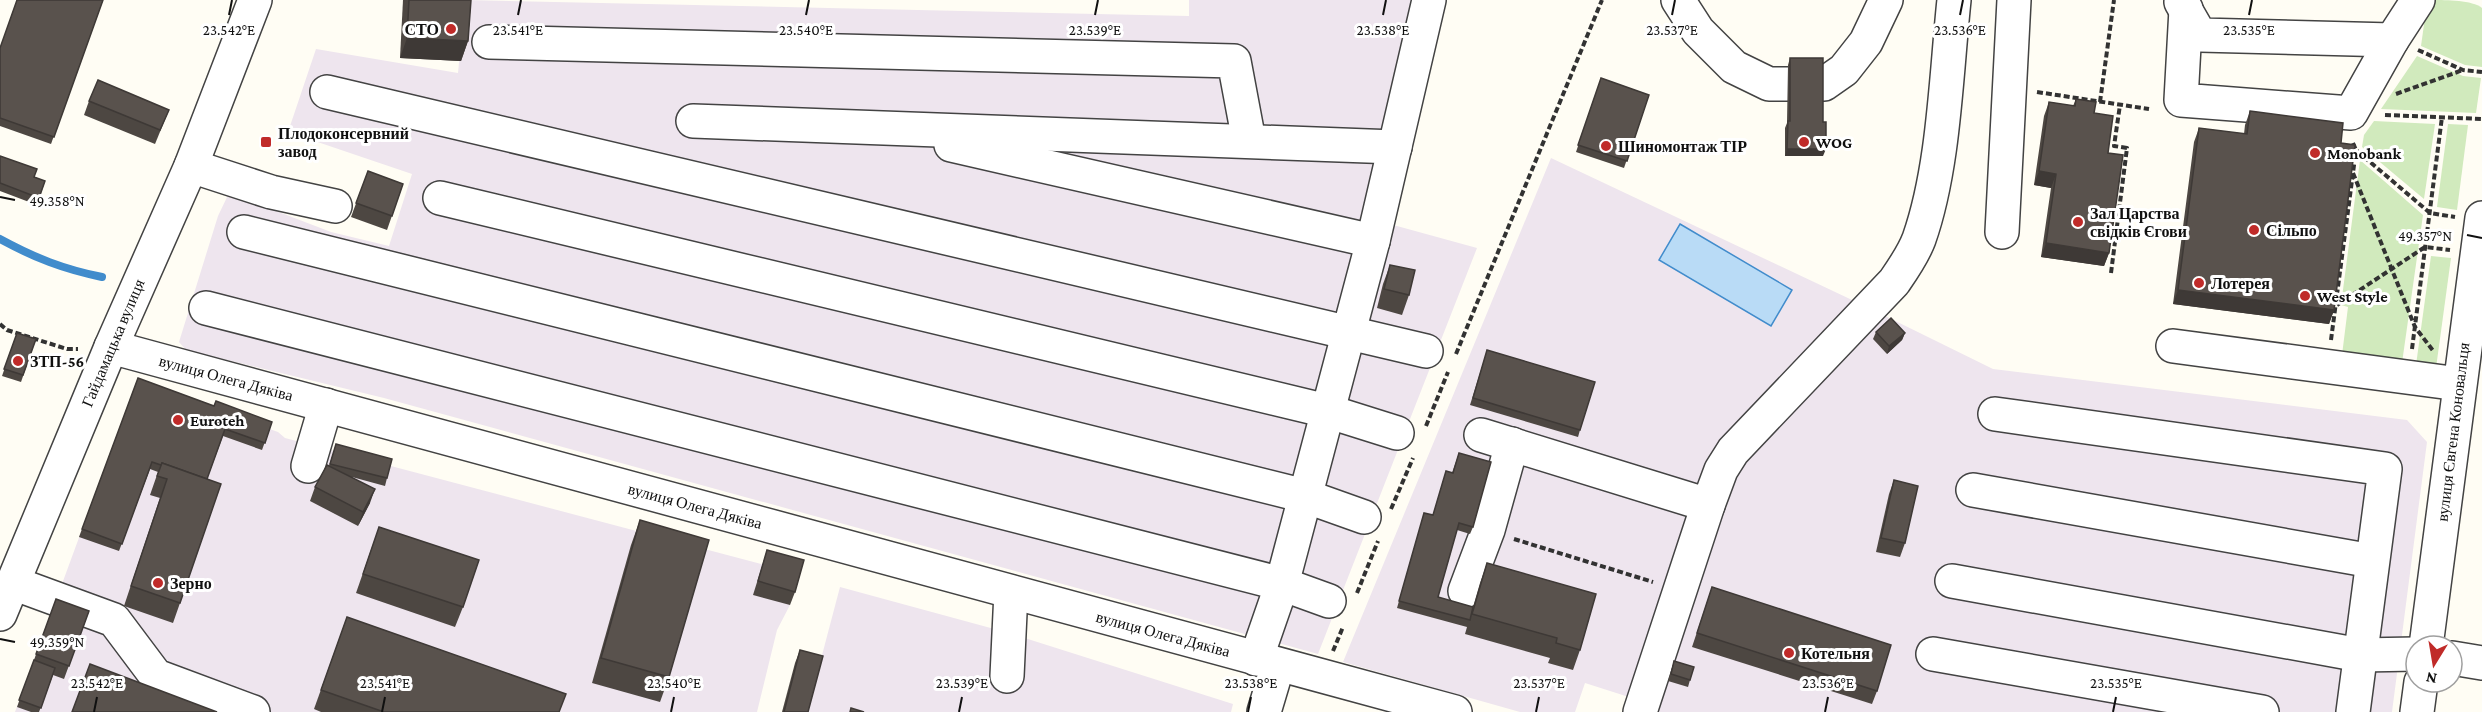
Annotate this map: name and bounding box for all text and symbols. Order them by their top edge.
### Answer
place label: СТО [405,21,439,38]
text: 23.542°E [203,22,255,38]
marker: СТО [444,22,458,36]
text: 23.541°E [493,22,543,38]
text: 23.540°E [779,22,833,38]
text: 23.539°E [1069,22,1121,38]
text: 23.538°E [1357,22,1409,38]
text: 23.537°E [1646,22,1698,38]
text: 23.536°E [1934,22,1986,38]
text: 23.535°E [2223,22,2275,38]
place label: Плодоконсервний завод [278,125,409,160]
place label: WOG [1815,134,1852,151]
marker: Плодоконсервний завод [259,135,273,149]
marker: WOG [1797,135,1811,149]
place label: Шиномонтаж ТІР [1618,138,1747,155]
marker: Шиномонтаж ТІР [1599,139,1613,153]
place label: Monobank [2327,145,2401,162]
marker: Monobank [2308,146,2322,160]
text: 49.358°N [29,193,85,209]
place label: Зал Царства свідків Єгови [2090,205,2187,240]
marker: Зал Царства свідків Єгови [2071,215,2085,229]
place label: Сільпо [2266,222,2317,239]
marker: Сільпо [2247,223,2261,237]
text: 49.357°N [2398,228,2452,244]
place label: Лотерея [2211,275,2270,293]
street label: Гайдамацька вулиця [78,276,149,410]
marker: Лотерея [2192,276,2206,290]
place label: West Style [2316,288,2388,305]
marker: West Style [2298,289,2312,303]
street label: вулиця Євгена Коновальця [2434,341,2473,523]
street label: вулиця Олега Дяківа [157,352,295,405]
place label: ЗТП-56 [30,353,84,370]
marker: ЗТП-56 [11,354,25,368]
place label: Euroteh [190,412,245,429]
marker: Euroteh [171,413,185,427]
street label: вулиця Олега Дяківа [626,480,764,533]
place label: Зерно [170,575,212,593]
marker: Зерно [151,576,165,590]
street label: вулиця Олега Дяківа [1094,608,1232,661]
text: 49.359°N [30,634,85,650]
north arrow [2404,634,2464,694]
place label: Котельня [1801,645,1870,662]
marker: Котельня [1782,646,1796,660]
text: N [2424,669,2438,688]
text: 23.542°E [71,675,123,691]
text: 23.541°E [360,675,410,691]
text: 23.540°E [647,675,701,691]
text: 23.539°E [936,675,988,691]
text: 23.538°E [1225,675,1277,691]
text: 23.537°E [1513,675,1565,691]
text: 23.536°E [1802,675,1854,691]
text: 23.535°E [2090,675,2142,691]

